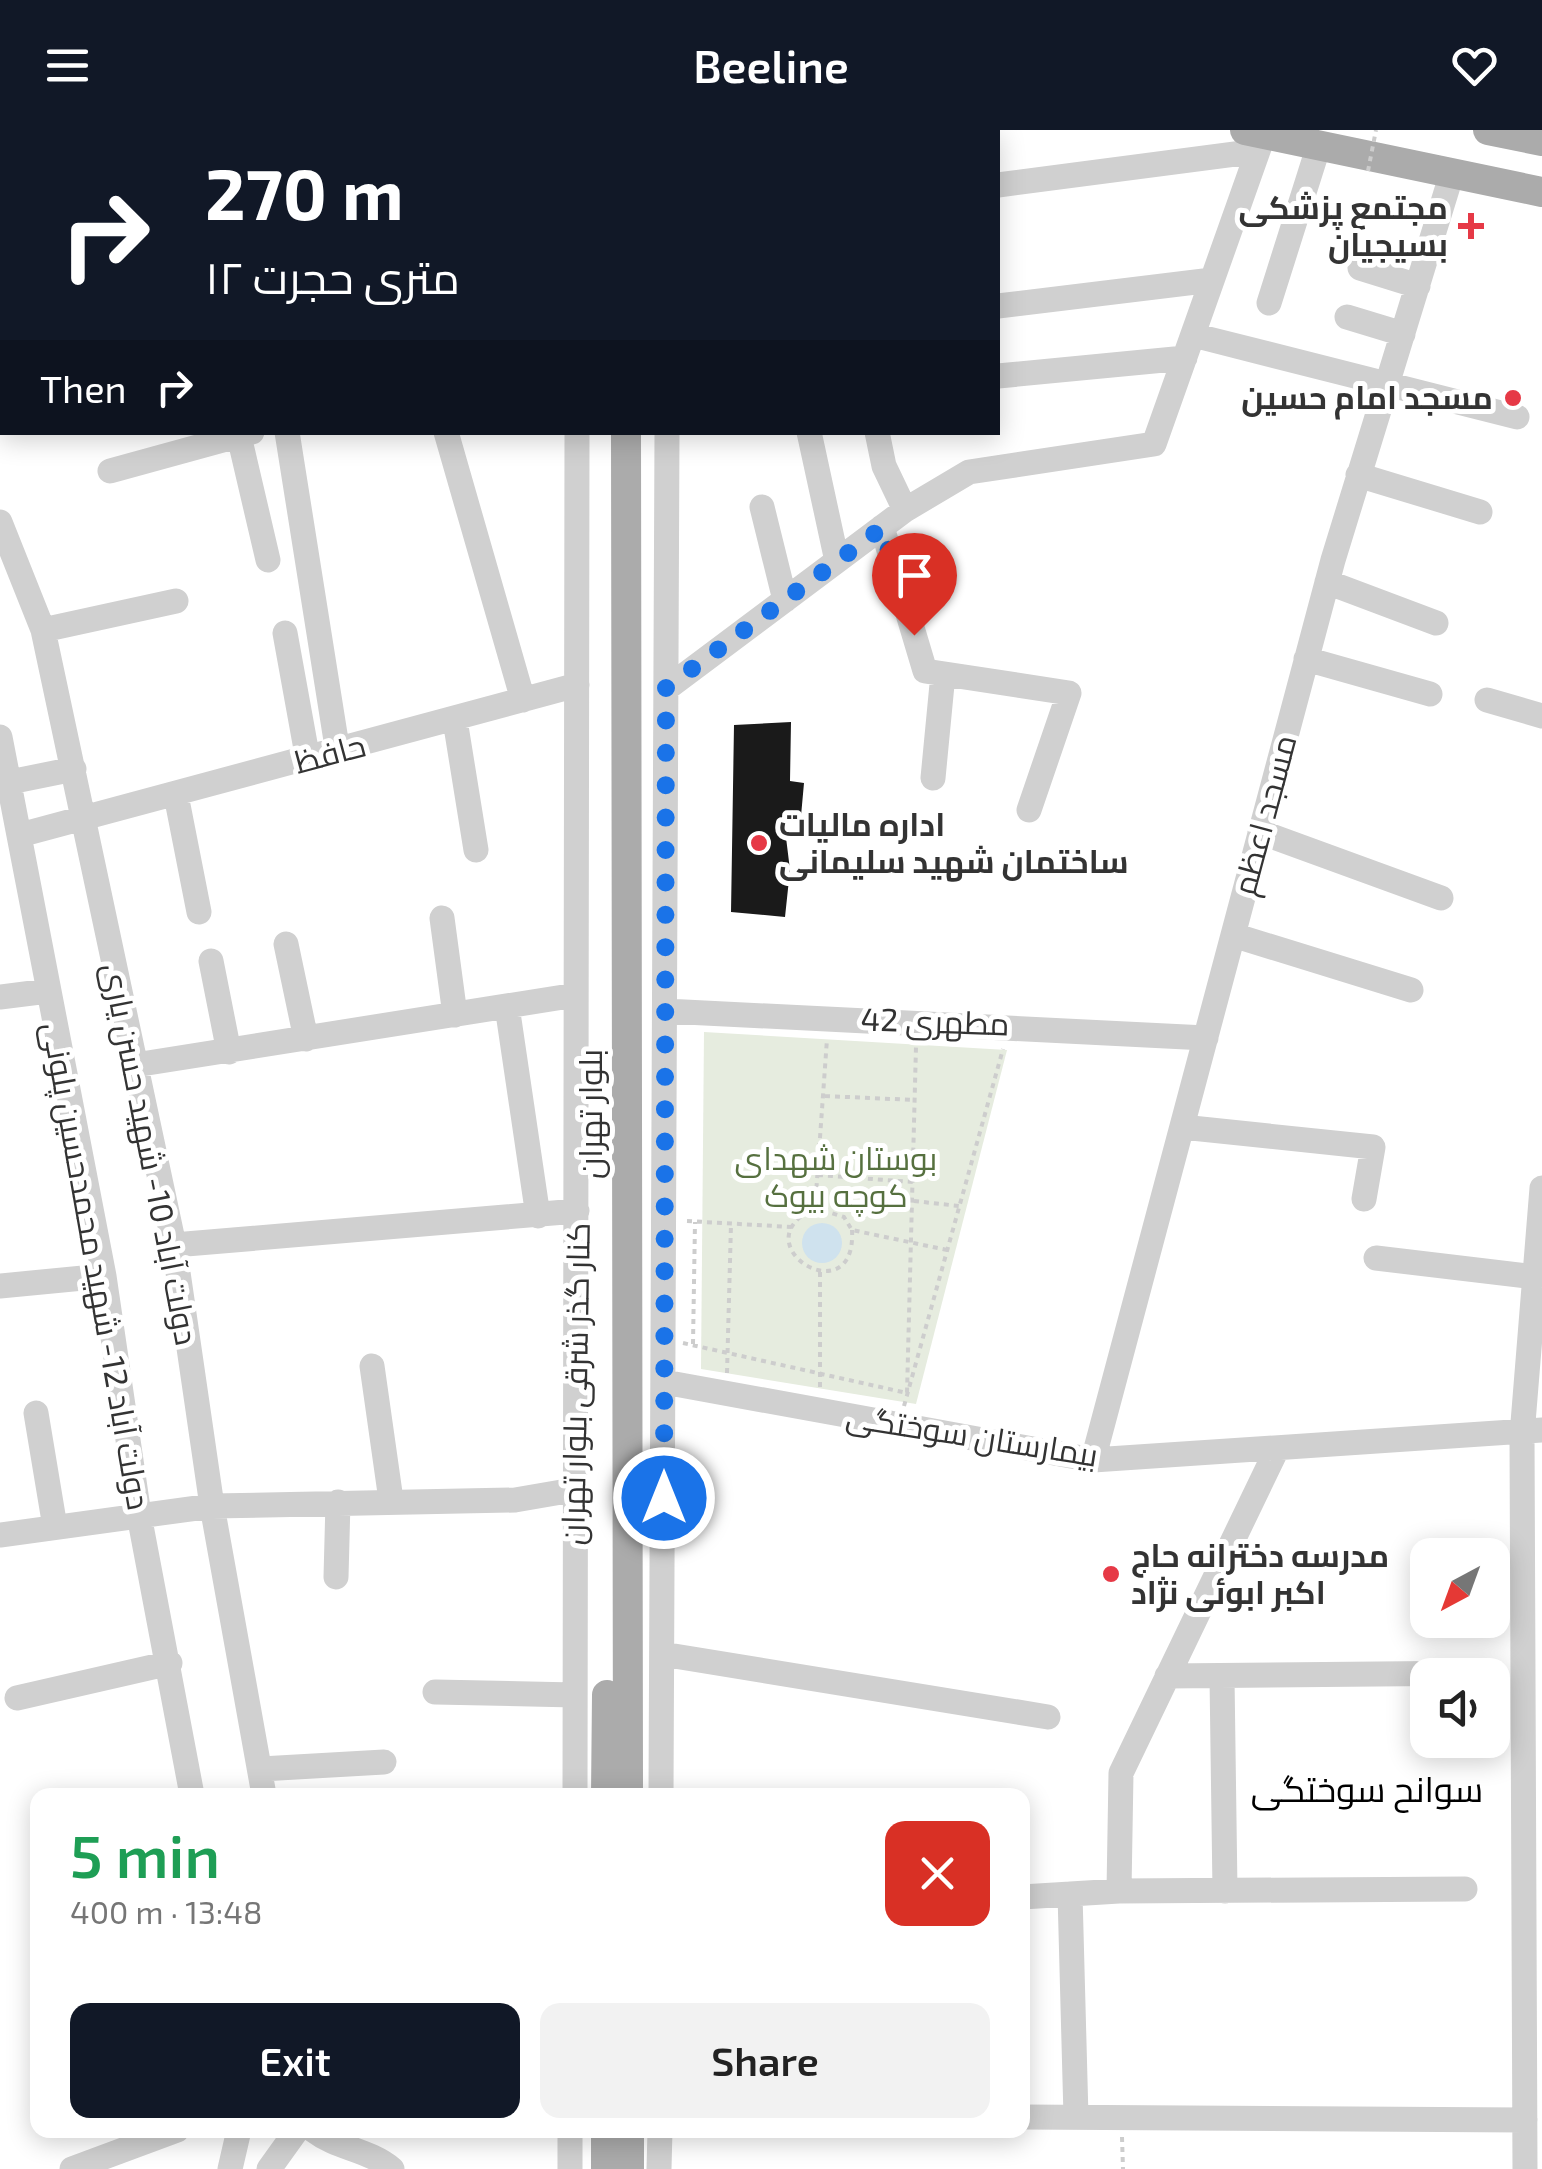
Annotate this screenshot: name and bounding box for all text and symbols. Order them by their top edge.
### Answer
icon: menu [40,38,95,93]
text: Beeline [693,38,849,92]
icon: heart [1447,38,1502,93]
text: 270 m [205,150,404,234]
icon: right [40,170,170,300]
place label: مجتمع پزشکی بسیجیان [1239,187,1448,264]
marker: مجتمع پزشکی بسیجیان [1458,213,1484,239]
text: ۱۲ متری حجرت [205,249,460,303]
icon: right [147,360,202,415]
text: Then [40,365,127,411]
place label: مسجد امام حسین [1241,377,1493,420]
marker: مسجد امام حسین [1502,387,1524,409]
pin [872,533,957,636]
icon: arrive [887,548,942,603]
street label: حافظ [290,724,369,780]
street label: مسجد اعظم [1223,730,1308,900]
place label: اداره مالیات ساختمان شهید سلیمانی [779,804,1129,882]
marker: اداره مالیات ساختمان شهید سلیمانی [748,832,770,854]
street label: دولت آباد 10- شهید حسن یاری [94,959,208,1348]
street label: مطهری 42 [860,998,1010,1044]
street label: دولت آباد 12- شهید محمدحسین پلونی [32,1019,160,1513]
street label: بلوار تهران [570,1049,610,1179]
park label: بوستان شهدای کوچه بیوک [735,1138,937,1217]
street label: کنار گذر شرقی بلوار تهران [552,1222,598,1546]
street label: بیمارستان سوختگی [843,1395,1101,1475]
position arrow [612,1446,716,1550]
place label: مدرسه دخترانه حاج اکبر ابوئی نژاد [1131,1535,1389,1612]
north arrow [1410,1538,1510,1638]
map controls [1410,1538,1510,1758]
marker: مدرسه دخترانه حاج اکبر ابوئی نژاد [1100,1563,1122,1585]
button: sound [1410,1658,1510,1758]
district label: سوانح سوختگی [1251,1767,1483,1813]
text: 5 min [70,1818,220,1890]
button: close [885,1821,990,1926]
text: 400 m · 13:48 [70,1892,262,1930]
button: Exit [70,2003,520,2118]
button: Share [540,2003,990,2118]

